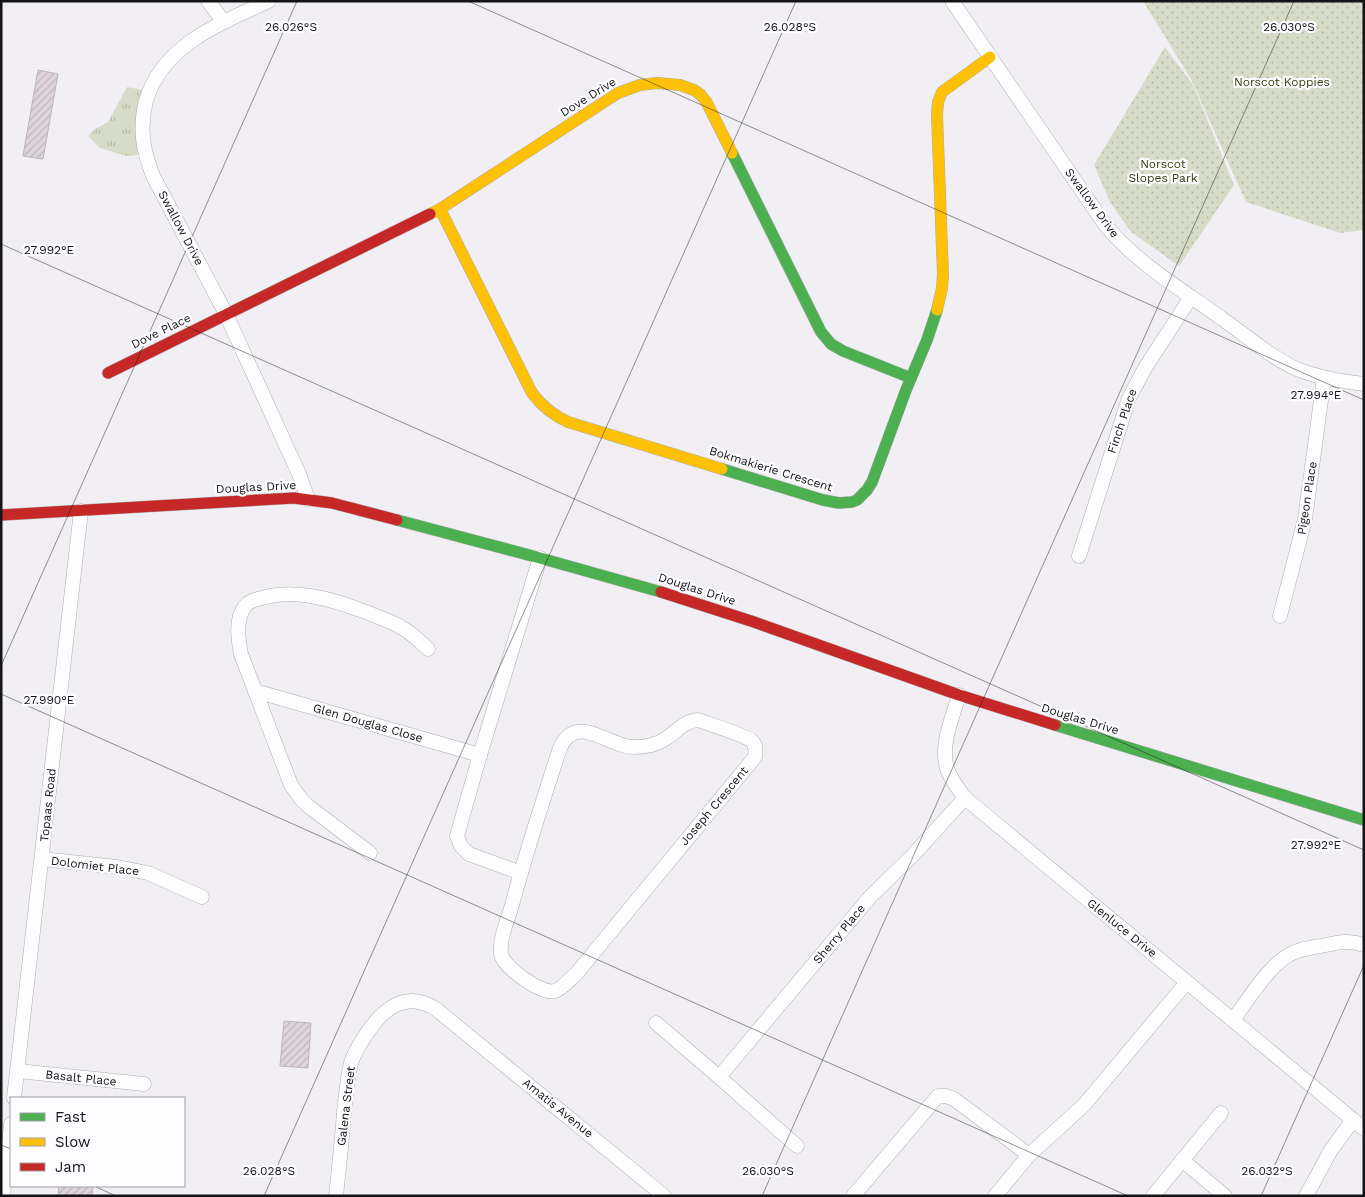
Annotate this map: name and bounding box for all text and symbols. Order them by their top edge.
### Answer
text: 26.026°S [265,20,317,34]
text: 26.028°S [764,20,816,34]
text: 26.030°S [1263,20,1315,34]
street label: Dove Drive [558,74,618,120]
park label: Norscot Koppies [1234,75,1330,89]
park label: Norscot Slopes Park [1128,157,1198,185]
street label: Swallow Drive [1062,166,1122,241]
street label: Swallow Drive [155,188,207,268]
text: 27.992°E [24,243,75,257]
street label: Dove Place [129,311,193,351]
street label: Finch Place [1104,387,1140,455]
text: 27.994°E [1291,388,1342,402]
street label: Bokmakierie Crescent [708,444,834,494]
street label: Pigeon Place [1294,460,1320,536]
street label: Douglas Drive [216,478,297,496]
street label: Douglas Drive [657,570,737,608]
text: 27.990°E [24,693,75,707]
street label: Glen Douglas Close [311,701,425,745]
street label: Douglas Drive [1040,701,1121,737]
street label: Joseph Crescent [677,764,751,848]
street label: Topaas Road [37,767,59,843]
text: 27.992°E [1291,838,1342,852]
street label: Dolomiet Place [50,854,140,878]
street label: Glenluce Drive [1084,896,1160,960]
street label: Sherry Place [810,901,868,967]
street label: Galena Street [334,1065,358,1147]
street label: Basalt Place [45,1067,117,1089]
street label: Amatis Avenue [520,1075,596,1141]
legend [10,1097,185,1187]
text: Fast [55,1108,87,1126]
text: Slow [55,1133,91,1151]
text: Jam [55,1158,86,1176]
text: 26.028°S [243,1164,295,1178]
text: 26.030°S [742,1164,794,1178]
text: 26.032°S [1241,1164,1293,1178]

